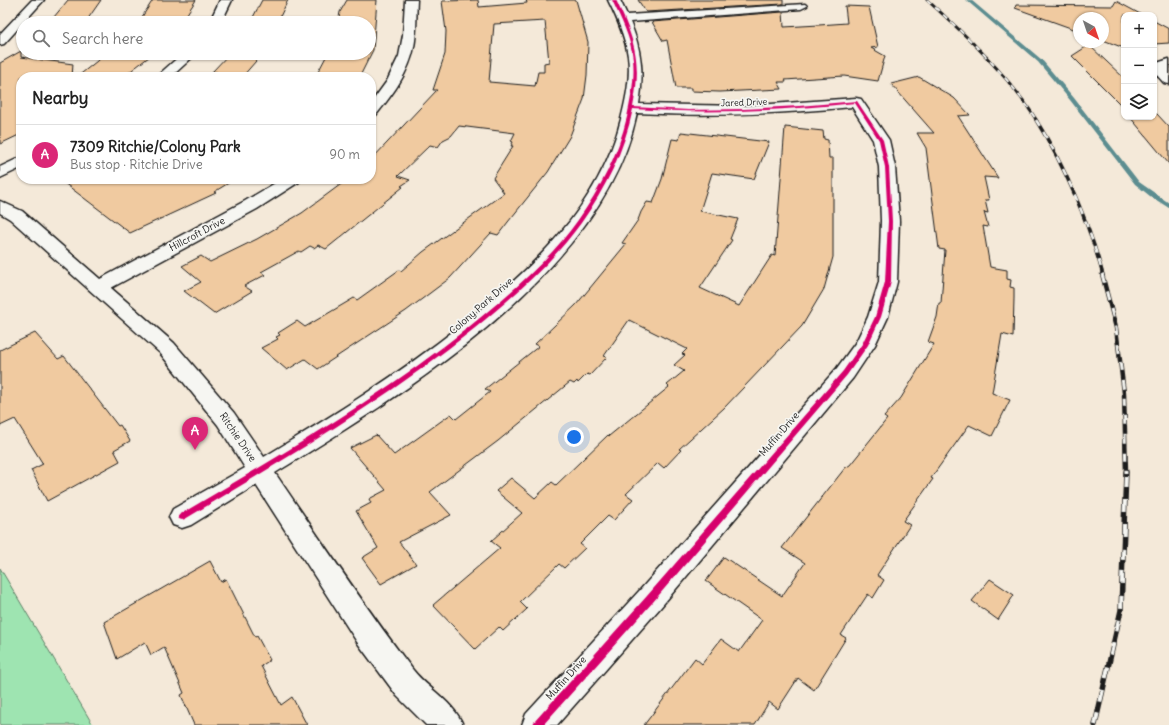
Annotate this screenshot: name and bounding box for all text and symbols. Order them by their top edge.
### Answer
north arrow [1073,12,1109,48]
map controls [1121,12,1157,120]
button: + [1121,12,1157,48]
search box [16,16,376,60]
icon: search [30,27,52,49]
text: Search here [62,29,143,48]
button: − [1121,48,1157,84]
button: layers [1121,84,1157,120]
text: Nearby [32,87,88,109]
street label: Jared Drive [720,96,768,108]
text: 7309 Ritchie/Colony Park [70,137,241,156]
text: A [41,146,49,163]
text: 90 m [329,146,360,163]
text: Bus stop · Ritchie Drive [70,156,203,173]
street label: Hillcroft Drive [167,214,227,254]
street label: Colony Park Drive [446,275,516,337]
street label: Muffin Drive [756,409,802,459]
street label: Ritchie Drive [217,410,259,464]
pin: A [182,417,208,450]
your location [564,427,584,447]
street label: Muffin Drive [543,653,589,703]

